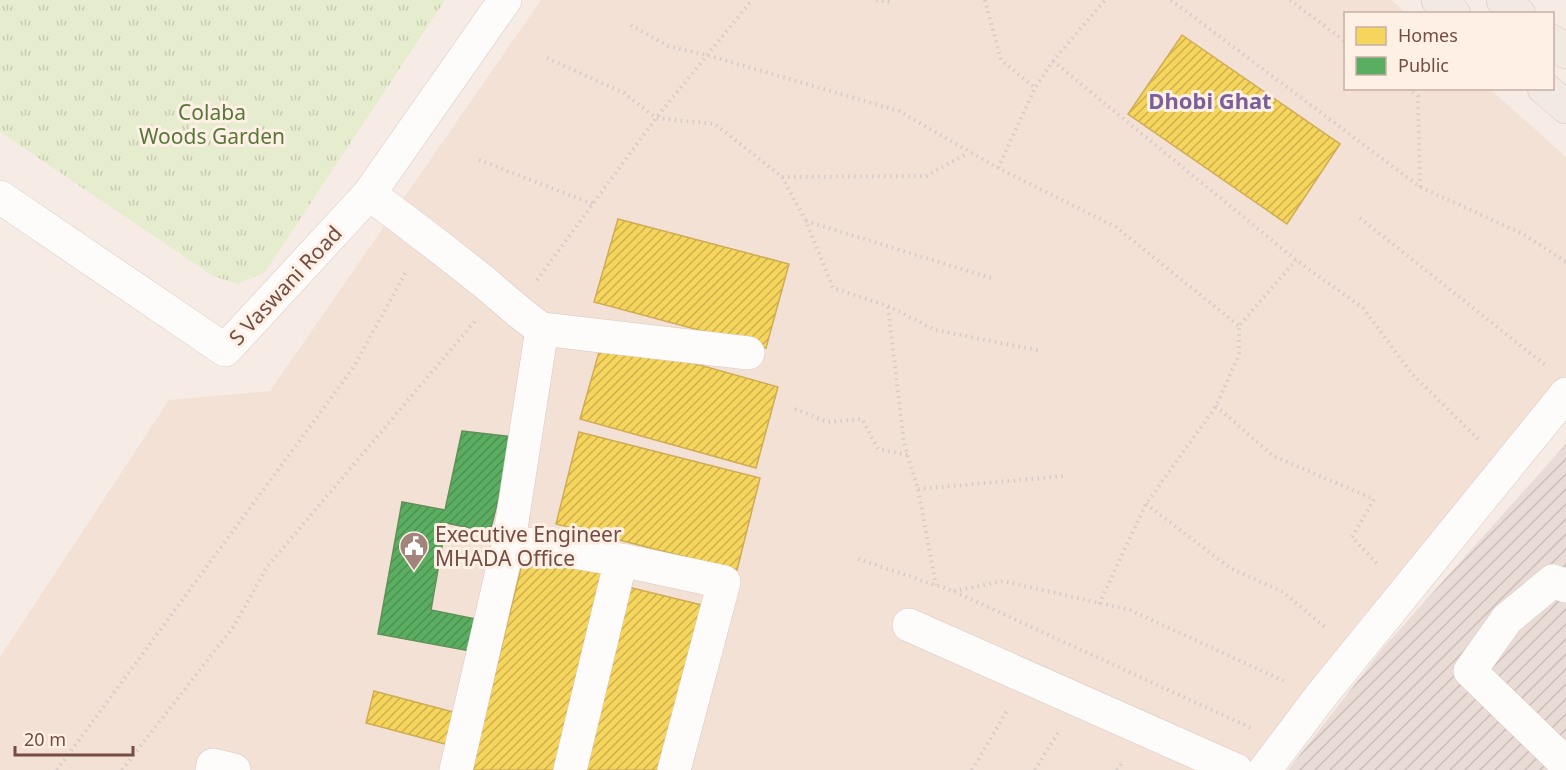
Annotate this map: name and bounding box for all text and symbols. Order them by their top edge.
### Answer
legend [1344,12,1554,90]
text: Homes [1398,23,1458,47]
text: Public [1398,53,1449,77]
district label: Dhobi Ghat [1148,85,1272,115]
park label: Colaba Woods Garden [139,98,285,150]
street label: S Vaswani Road [222,219,348,351]
place label: Executive Engineer MHADA Office [435,520,622,572]
public building icon: Executive Engineer MHADA Office [398,530,430,572]
scale bar [15,719,134,757]
text: 20 m [24,727,66,751]

